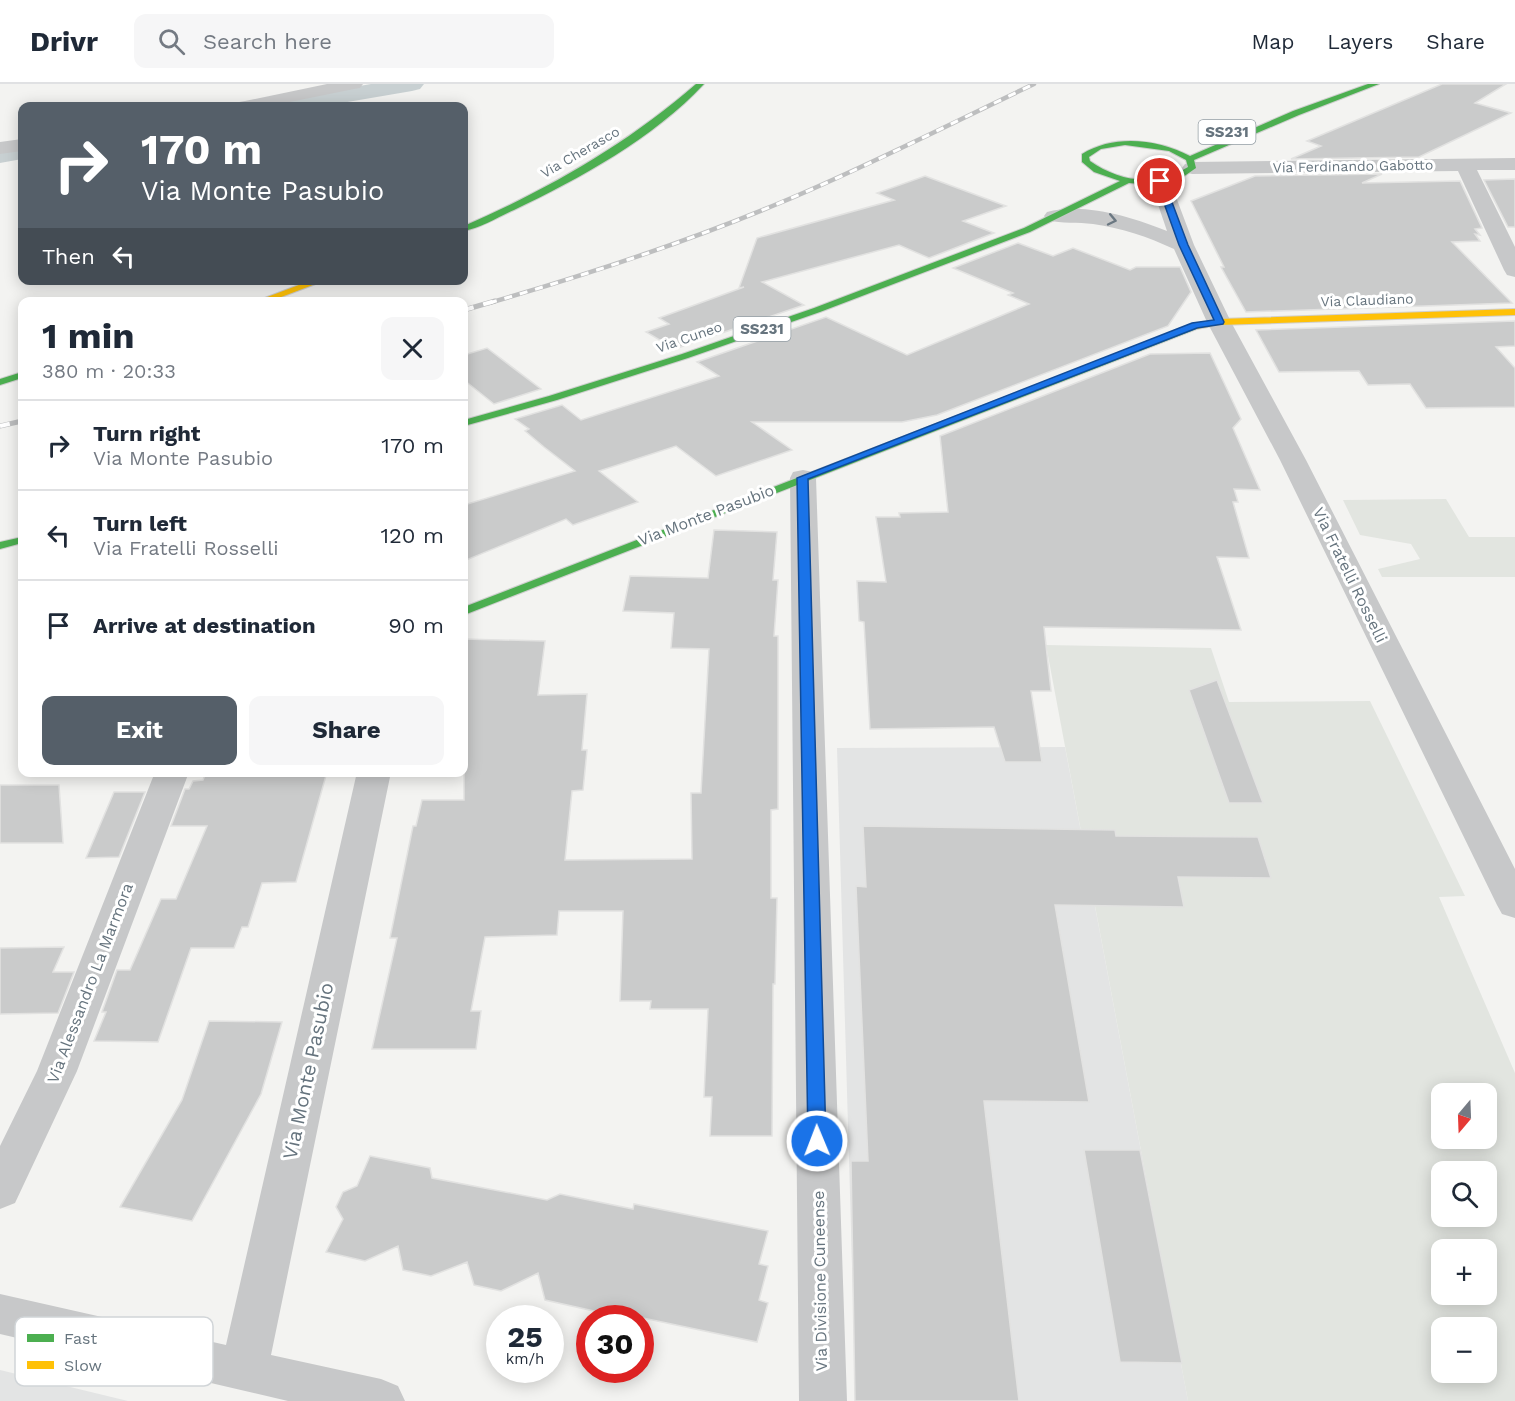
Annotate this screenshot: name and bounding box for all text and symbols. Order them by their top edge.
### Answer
search box [134,14,554,68]
text: Drivr [30,25,98,58]
icon: search [155,25,188,58]
text: Search here [203,29,332,54]
text: Map [1251,29,1294,54]
text: Layers [1327,29,1393,54]
text: Share [1426,29,1485,54]
road number: SS231 [1198,120,1256,144]
street label: Via Cherasco [538,123,622,181]
text: 170 m [141,125,262,174]
icon: right [42,126,120,204]
pin [1134,155,1185,206]
street label: Via Ferdinando Gabotto [1273,157,1433,175]
icon: arrive [1143,164,1176,197]
text: Via Monte Pasubio [141,175,384,207]
one-way arrow [1106,212,1116,225]
icon: left [107,240,140,273]
text: Then [42,244,95,269]
street label: Via Claudiano [1320,290,1414,310]
text: 1 min [42,315,134,357]
button: close [381,317,444,380]
road number: SS231 [734,317,790,341]
street label: Via Cuneo [654,318,724,356]
text: 380 m · 20:33 [42,359,176,383]
text: Turn right [93,421,200,446]
icon: right [42,429,75,462]
text: 170 m [381,433,444,458]
text: Via Monte Pasubio [93,446,273,470]
street label: Via Monte Pasubio [635,480,777,550]
street label: Via Fratelli Rosselli [1309,504,1391,646]
text: Turn left [93,511,187,536]
icon: left [42,519,75,552]
text: 120 m [380,523,444,548]
text: Via Fratelli Rosselli [93,536,279,560]
icon: arrive [42,609,75,642]
text: Arrive at destination [93,613,316,638]
text: 90 m [388,613,444,638]
button: Exit [42,696,237,765]
button: Share [249,696,444,765]
street label: Via Alessandro La Marmora [43,880,137,1086]
street label: Via Monte Pasubio [278,980,338,1162]
north arrow [1431,1083,1497,1149]
map controls [1431,1083,1497,1383]
position arrow [785,1109,849,1173]
button: search [1431,1161,1497,1227]
street label: Via Divisione Cuneense [809,1190,831,1372]
button: + [1431,1239,1497,1305]
speed limit sign: 30 [576,1305,654,1383]
legend [15,1317,213,1386]
button: − [1431,1317,1497,1383]
text: 25 [507,1319,543,1354]
text: Fast [64,1329,97,1348]
text: km/h [506,1350,544,1368]
text: Slow [64,1356,102,1375]

